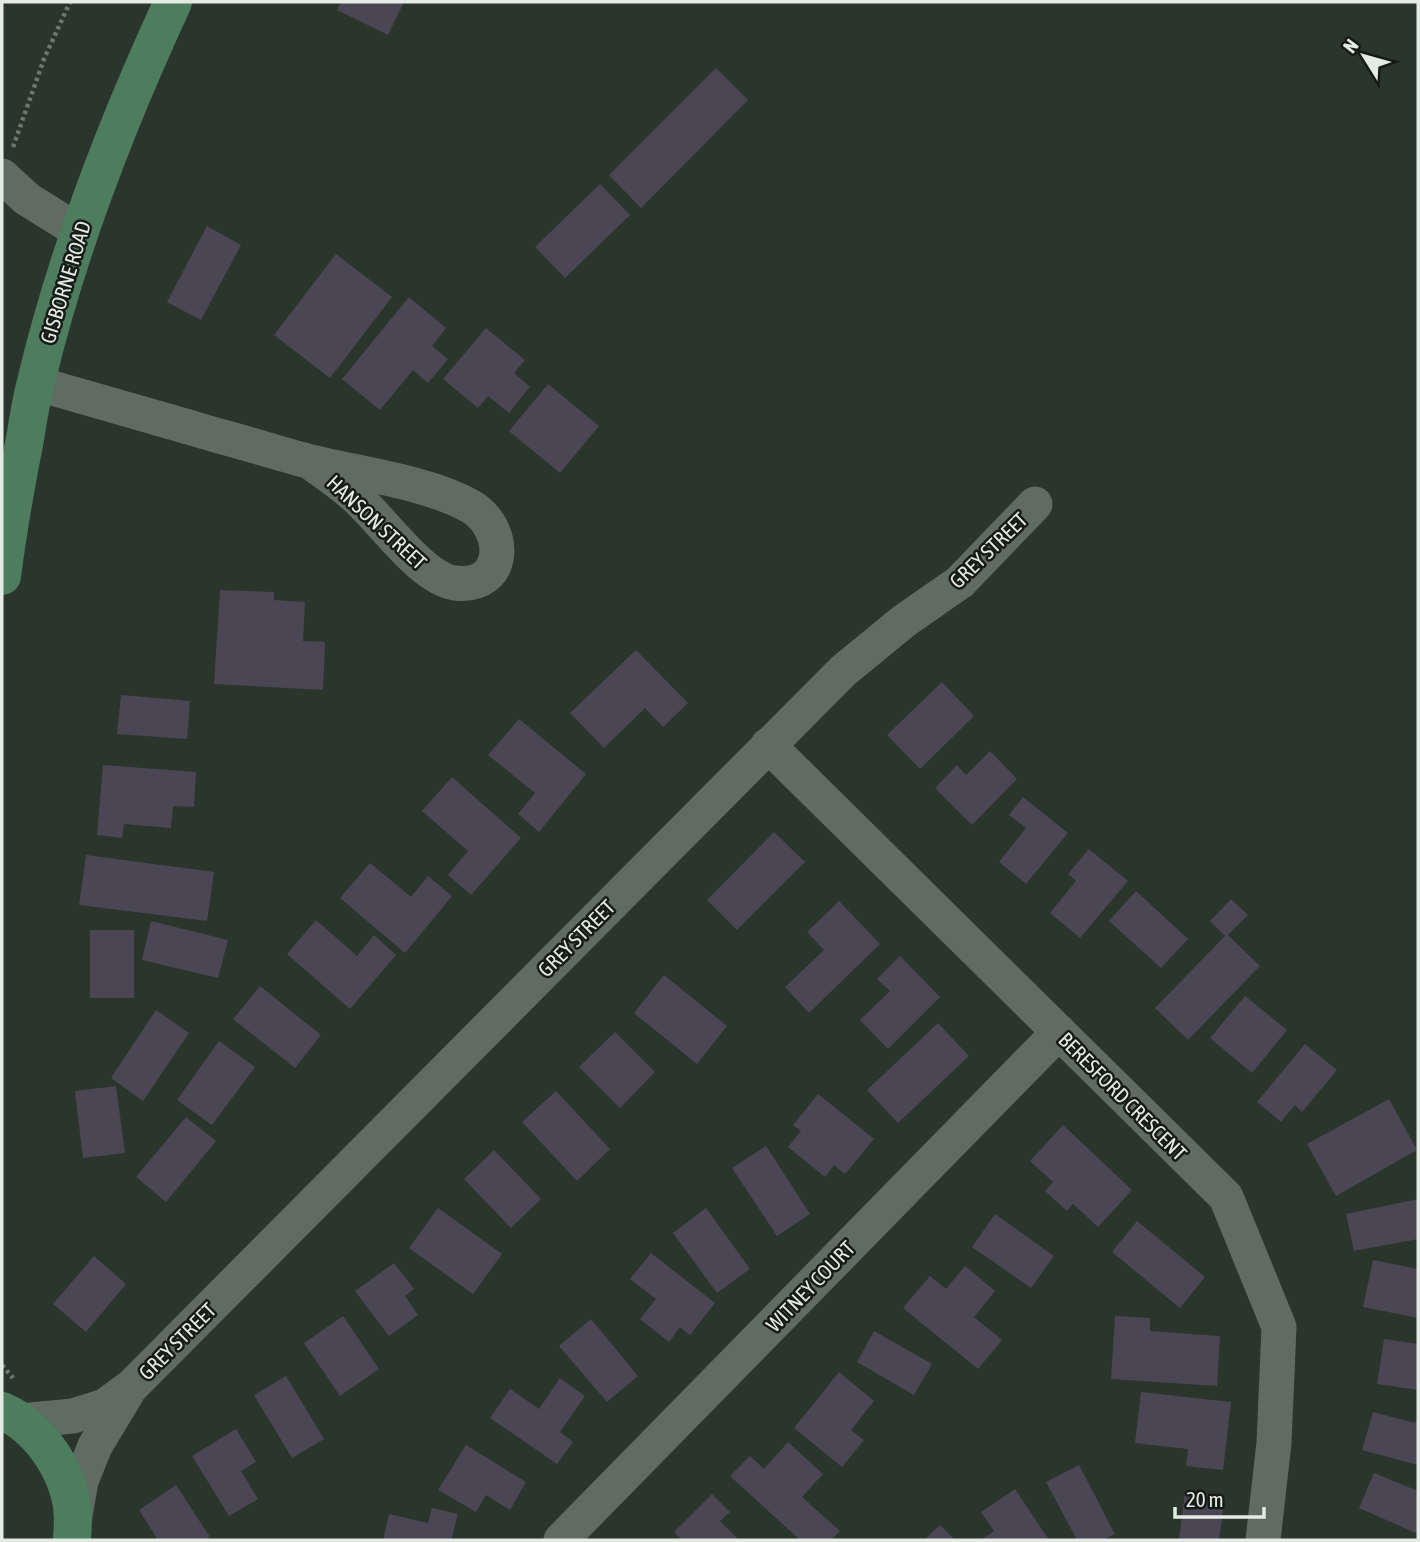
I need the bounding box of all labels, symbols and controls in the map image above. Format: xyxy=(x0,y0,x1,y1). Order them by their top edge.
north arrow xyxy=(1329,21,1399,91)
text: N xyxy=(1338,35,1363,57)
street label: GISBORNE ROAD xyxy=(35,218,95,346)
street label: HANSON STREET xyxy=(322,470,432,574)
street label: GREY STREET xyxy=(944,507,1032,593)
street label: GREY STREET xyxy=(533,895,619,981)
street label: BERESFORD CRESCENT xyxy=(1054,1027,1192,1165)
street label: WITNEY COURT xyxy=(761,1236,859,1336)
street label: GREY STREET xyxy=(134,1298,220,1384)
scale bar xyxy=(1175,1476,1264,1520)
text: 20 m xyxy=(1186,1487,1224,1511)

